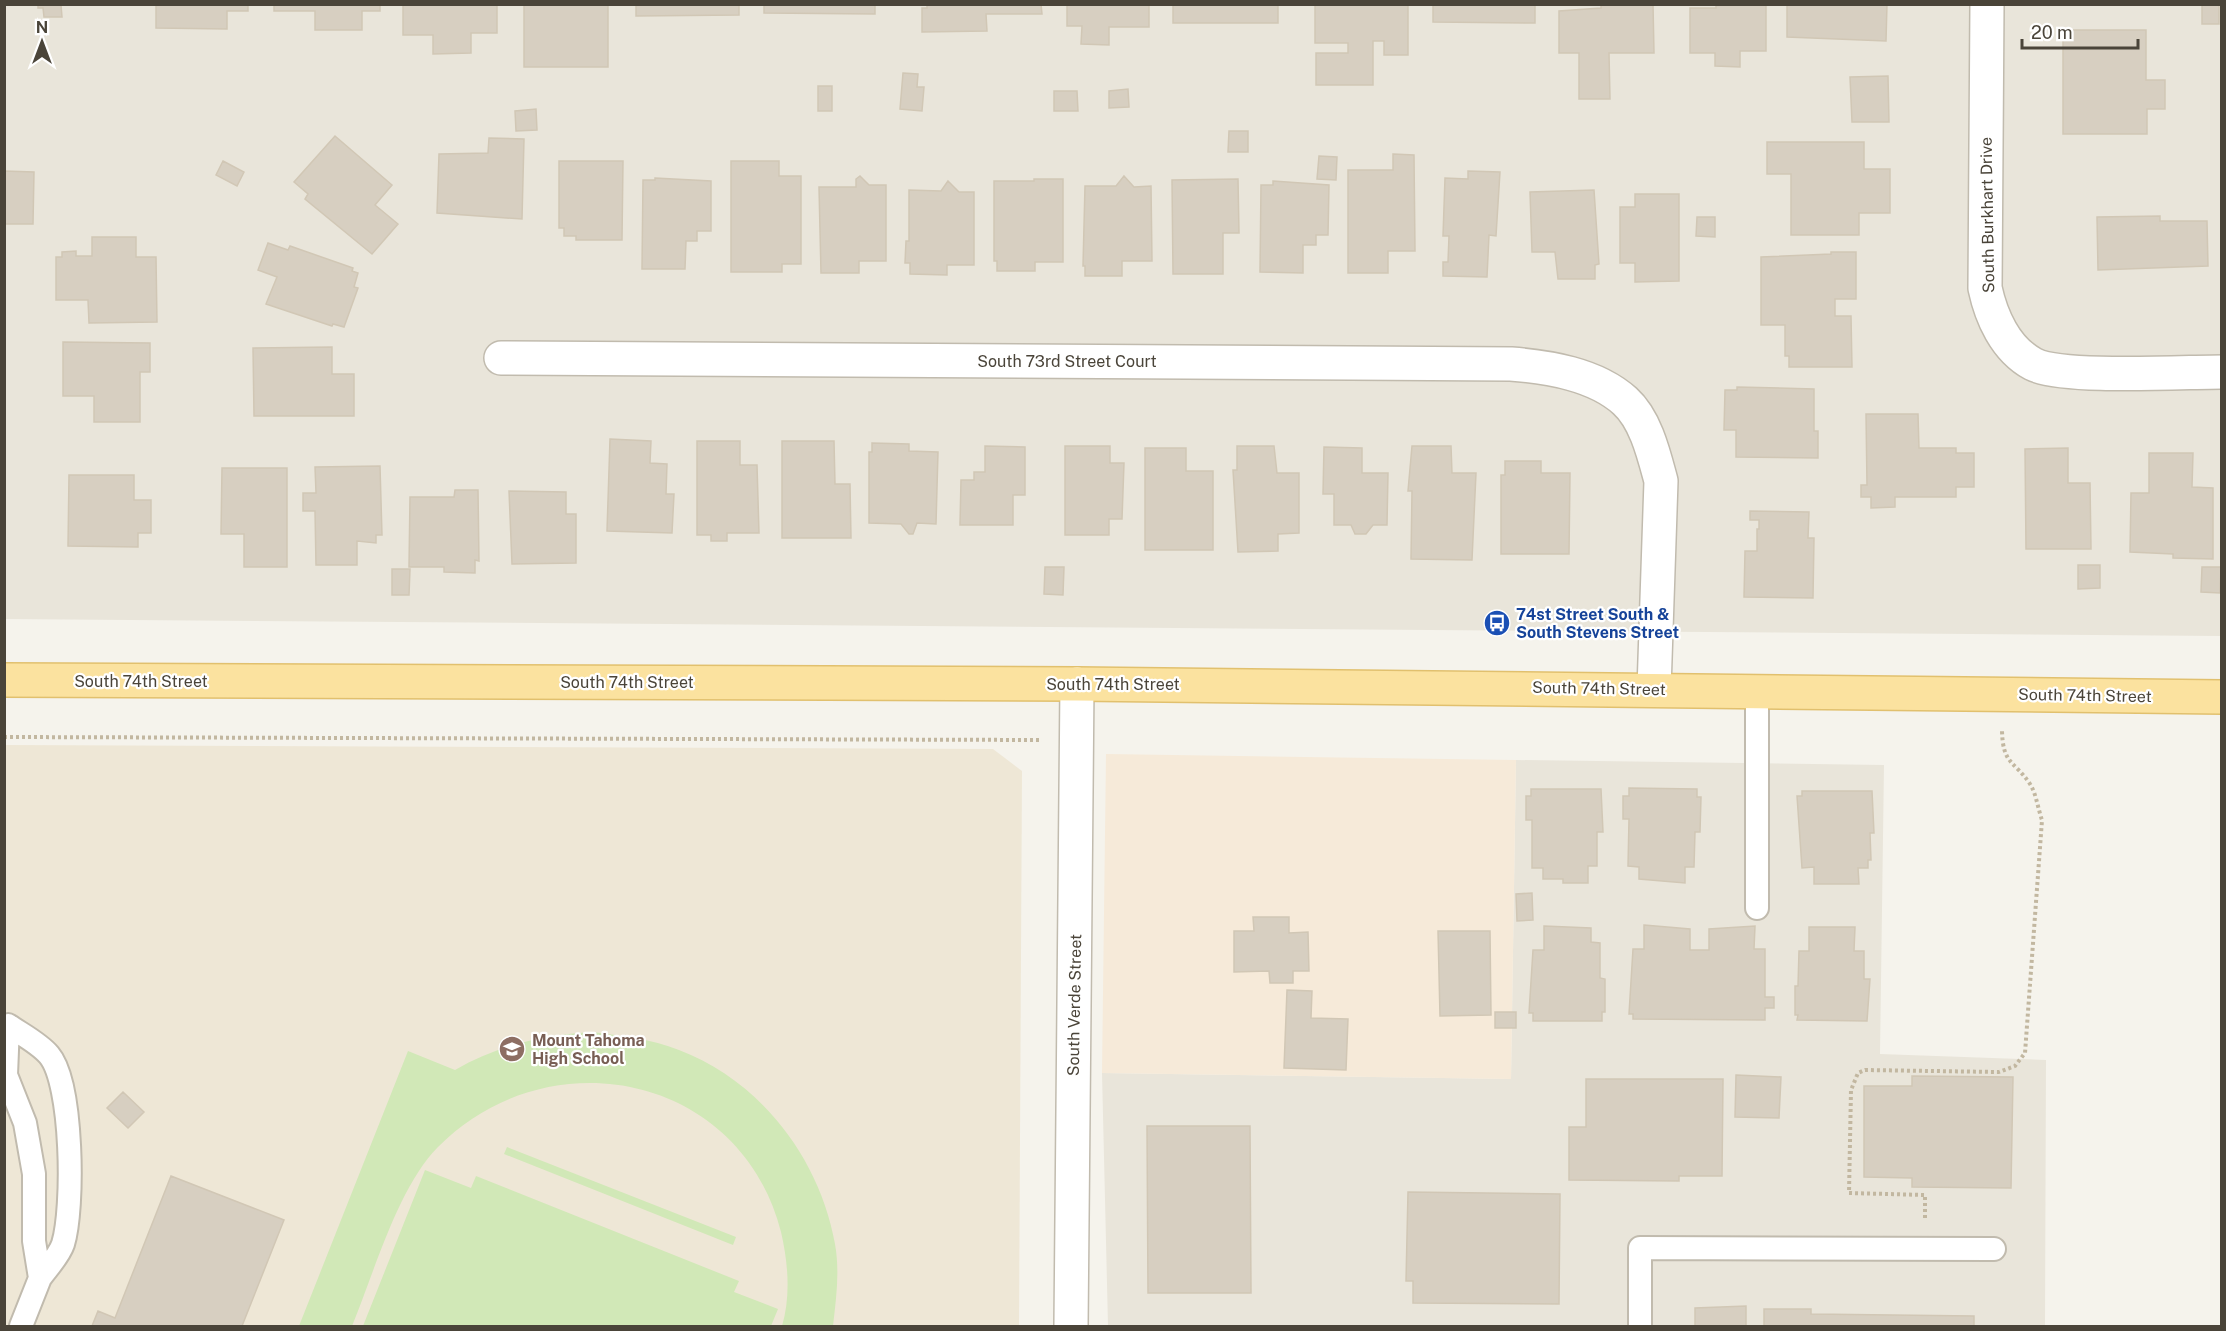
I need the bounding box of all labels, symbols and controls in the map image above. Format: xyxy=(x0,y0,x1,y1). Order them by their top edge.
north arrow xyxy=(12,12,72,72)
scale bar xyxy=(2022,12,2138,50)
text: N xyxy=(36,18,48,37)
text: 20 m xyxy=(2031,22,2073,43)
street label: South Burkhart Drive xyxy=(1977,137,1998,293)
street label: South 73rd Street Court xyxy=(977,352,1157,371)
place label: 74st Street South & South Stevens Street xyxy=(1516,605,1680,642)
bus stop icon: 74st Street South & South Stevens Street xyxy=(1482,608,1512,638)
street label: South 74th Street xyxy=(74,672,208,691)
street label: South 74th Street xyxy=(560,673,694,692)
street label: South 74th Street xyxy=(1046,675,1180,694)
street label: South 74th Street xyxy=(1532,678,1666,699)
street label: South 74th Street xyxy=(2018,685,2152,706)
street label: South Verde Street xyxy=(1064,934,1085,1076)
place label: Mount Tahoma High School xyxy=(532,1031,645,1068)
school or university icon: Mount Tahoma High School xyxy=(497,1034,527,1064)

